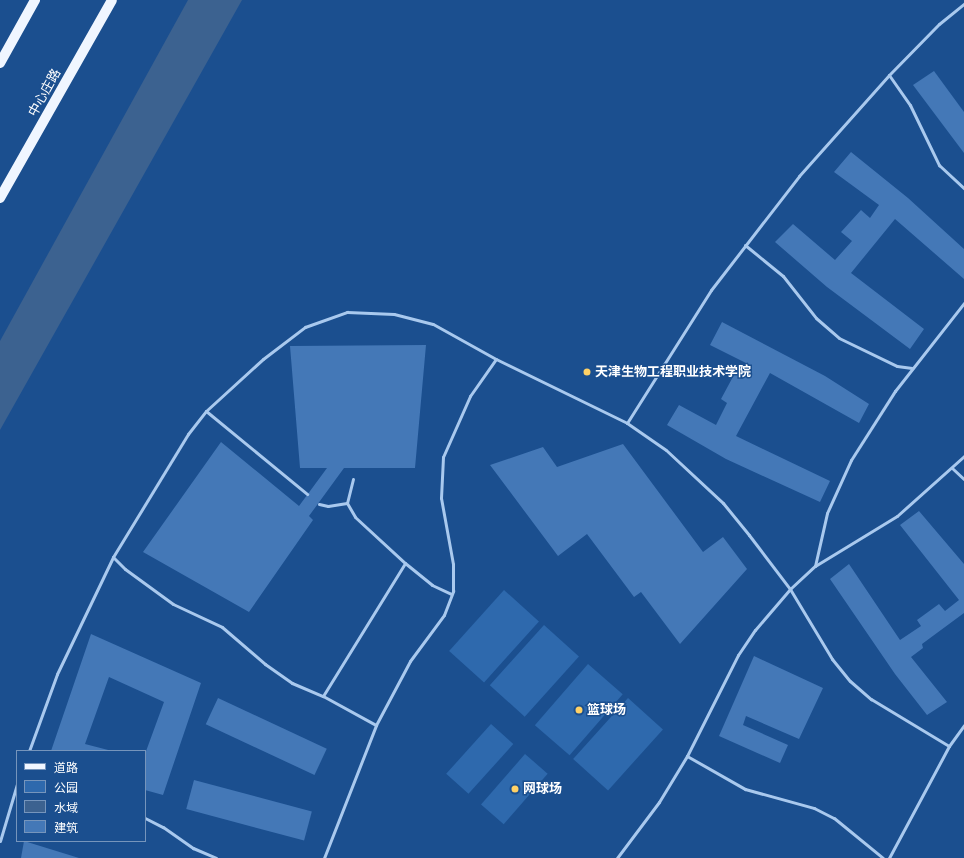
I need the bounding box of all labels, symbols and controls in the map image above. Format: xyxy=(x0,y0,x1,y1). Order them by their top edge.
street label: 中心庄路 xyxy=(26,66,64,120)
place label: 天津生物工程职业技术学院 xyxy=(595,364,751,380)
marker: 天津生物工程职业技术学院 xyxy=(582,367,592,377)
place label: 篮球场 xyxy=(587,702,626,718)
marker: 篮球场 xyxy=(574,705,584,715)
legend xyxy=(16,750,146,842)
text: 道路 xyxy=(54,761,78,775)
text: 公园 xyxy=(54,781,78,795)
place label: 网球场 xyxy=(523,781,562,797)
marker: 网球场 xyxy=(510,784,520,794)
text: 水域 xyxy=(54,801,78,815)
text: 建筑 xyxy=(54,821,78,835)

